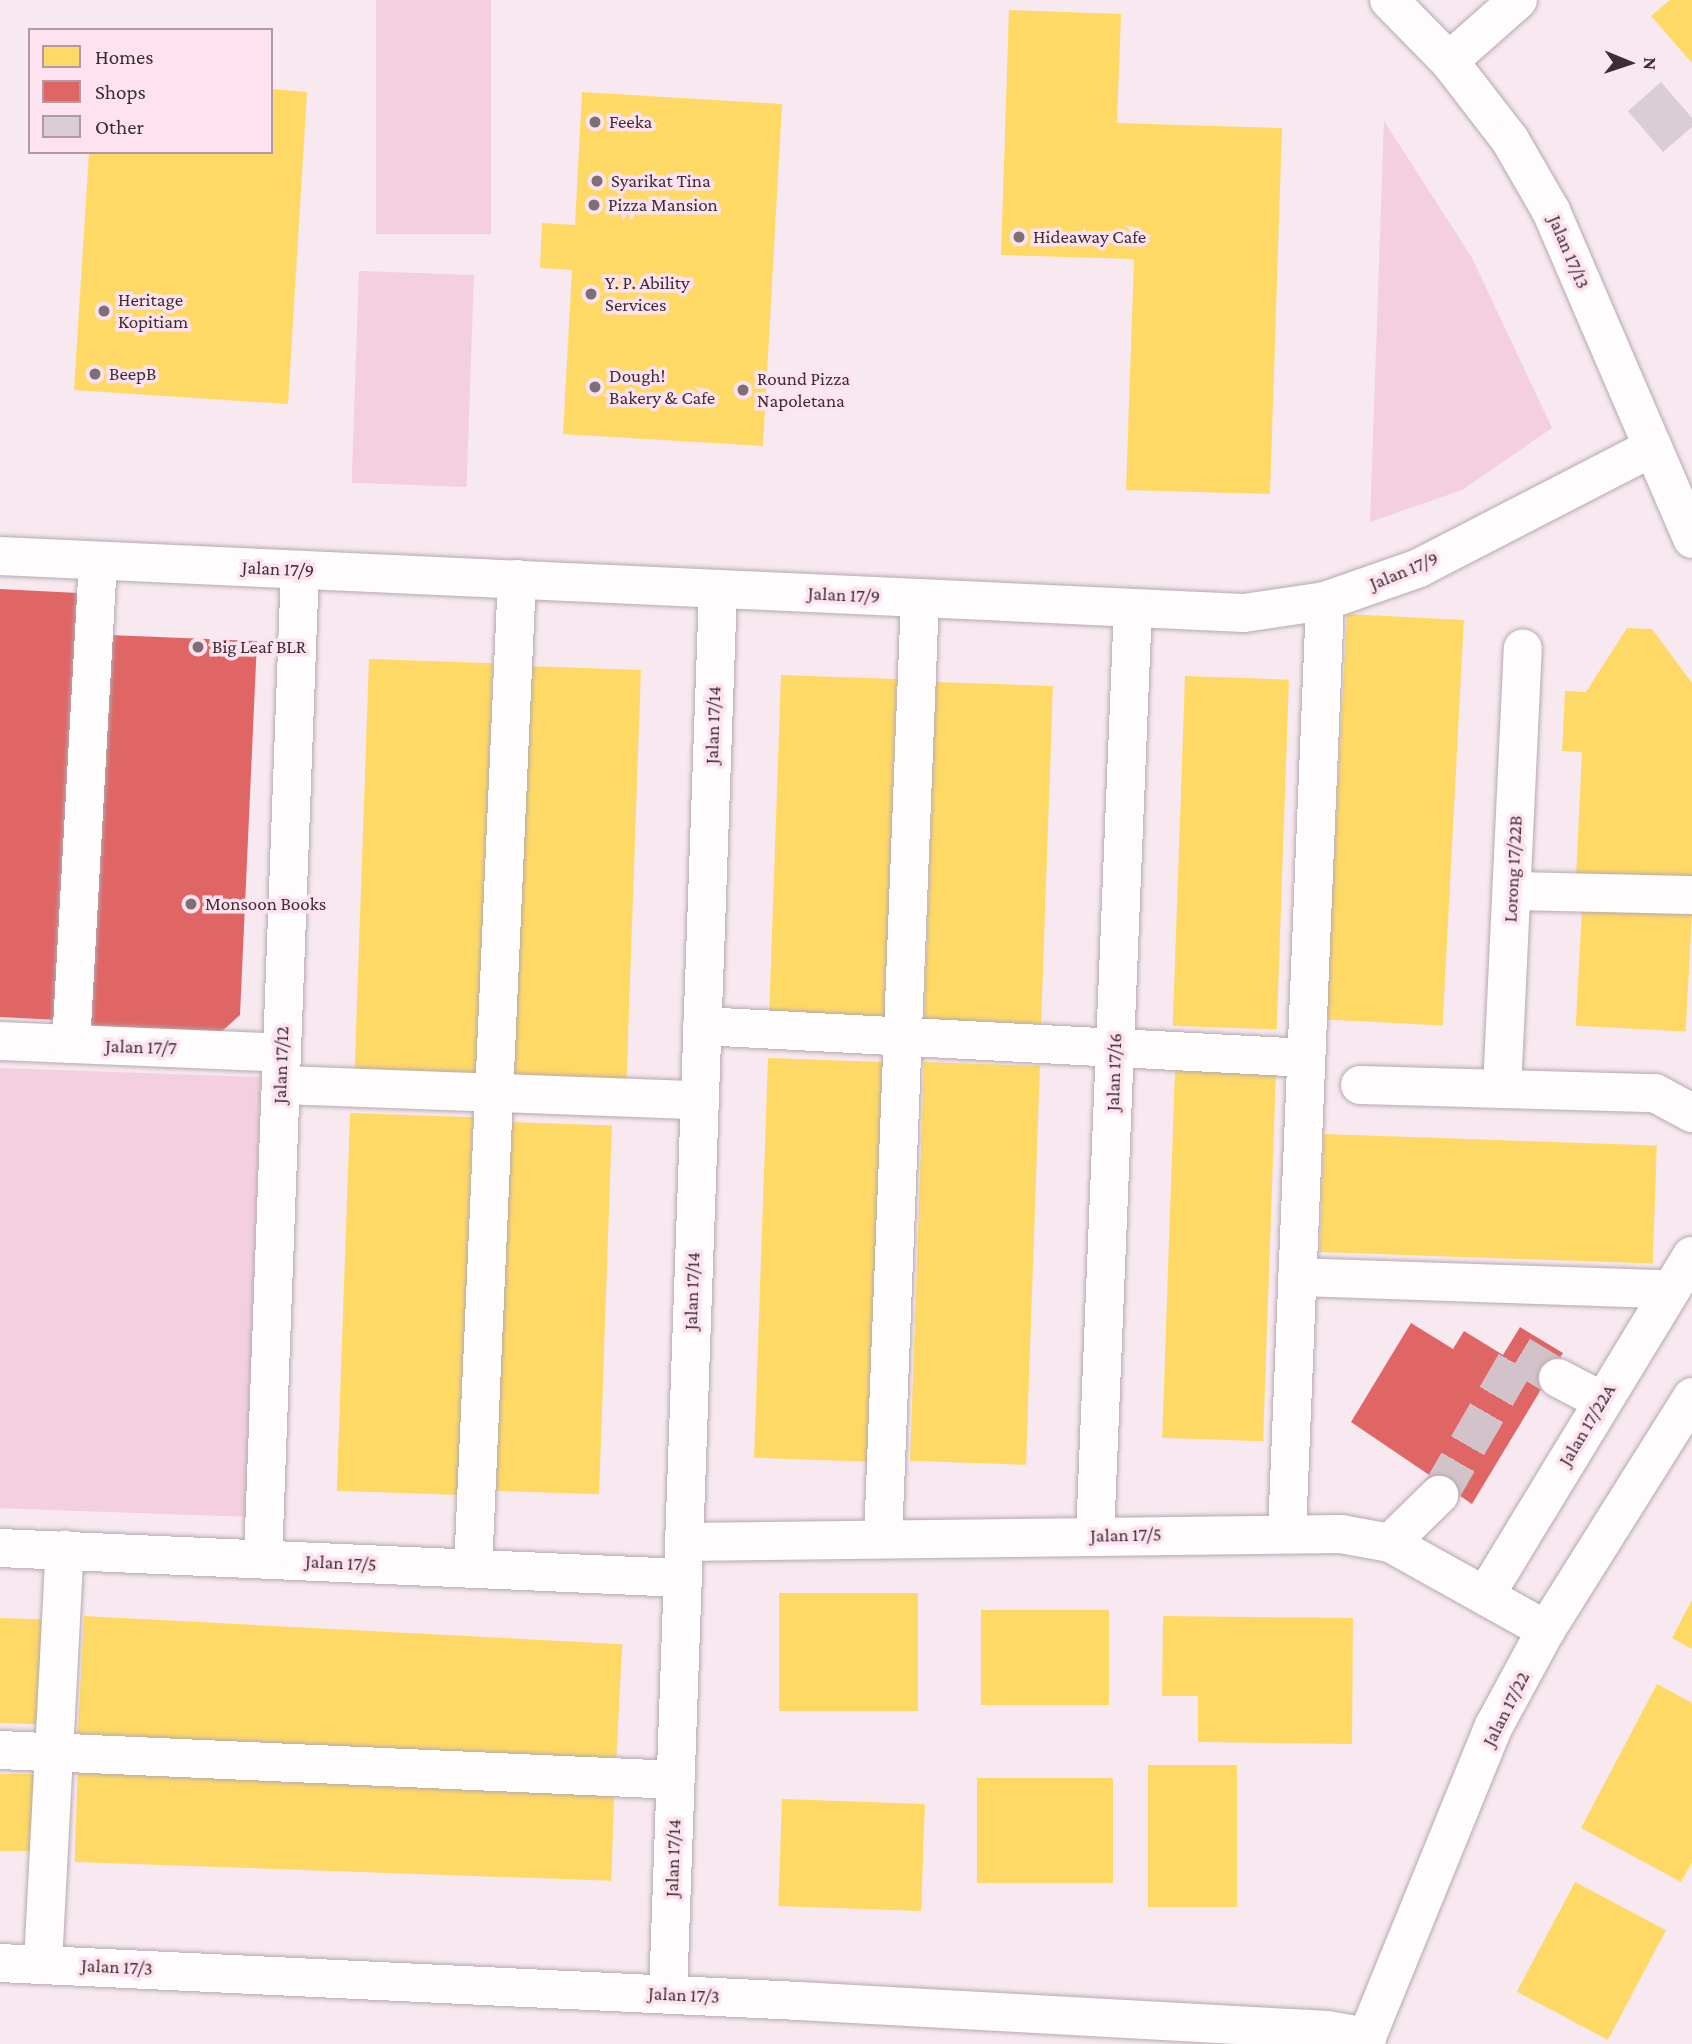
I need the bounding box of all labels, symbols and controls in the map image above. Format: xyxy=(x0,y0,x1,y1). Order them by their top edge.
legend xyxy=(28,28,273,154)
north arrow xyxy=(1594,28,1664,98)
text: Homes xyxy=(95,45,154,69)
text: N xyxy=(1640,57,1661,71)
text: Shops xyxy=(95,80,146,104)
place label: Feeka xyxy=(609,111,652,133)
marker: Feeka xyxy=(587,114,603,130)
text: Other xyxy=(95,115,144,139)
place label: Syarikat Tina xyxy=(611,170,711,192)
marker: Syarikat Tina xyxy=(589,173,605,189)
place label: Pizza Mansion xyxy=(608,194,718,216)
marker: Pizza Mansion xyxy=(586,197,602,213)
street label: Jalan 17/13 xyxy=(1543,212,1595,292)
place label: Hideaway Cafe xyxy=(1033,226,1146,248)
marker: Hideaway Cafe xyxy=(1011,229,1027,245)
place label: Y. P. Ability Services xyxy=(605,272,690,316)
marker: Y. P. Ability Services xyxy=(583,286,599,302)
place label: Heritage Kopitiam xyxy=(118,289,188,333)
marker: Heritage Kopitiam xyxy=(96,303,112,319)
place label: BeepB xyxy=(109,363,156,385)
place label: Dough! Bakery & Cafe xyxy=(609,365,715,409)
marker: BeepB xyxy=(87,366,103,382)
place label: Round Pizza Napoletana xyxy=(757,368,850,412)
marker: Dough! Bakery & Cafe xyxy=(587,379,603,395)
marker: Round Pizza Napoletana xyxy=(735,382,751,398)
street label: Jalan 17/9 xyxy=(1366,547,1442,595)
street label: Jalan 17/9 xyxy=(241,556,315,582)
street label: Jalan 17/9 xyxy=(807,582,881,608)
place label: Big Leaf BLR xyxy=(212,636,306,658)
marker: Big Leaf BLR xyxy=(190,639,206,655)
street label: Jalan 17/14 xyxy=(700,685,726,765)
street label: Lorong 17/22B xyxy=(1499,815,1527,923)
place label: Monsoon Books xyxy=(205,893,326,915)
marker: Monsoon Books xyxy=(183,896,199,912)
street label: Jalan 17/12 xyxy=(268,1026,294,1104)
street label: Jalan 17/16 xyxy=(1101,1033,1127,1111)
street label: Jalan 17/7 xyxy=(105,1034,177,1060)
street label: Jalan 17/14 xyxy=(679,1251,705,1331)
street label: Jalan 17/22A xyxy=(1554,1380,1620,1470)
street label: Jalan 17/5 xyxy=(1090,1523,1162,1547)
street label: Jalan 17/5 xyxy=(305,1550,377,1576)
street label: Jalan 17/22 xyxy=(1478,1668,1534,1750)
street label: Jalan 17/14 xyxy=(660,1818,686,1898)
street label: Jalan 17/3 xyxy=(81,1954,153,1980)
street label: Jalan 17/3 xyxy=(648,1982,720,2008)

